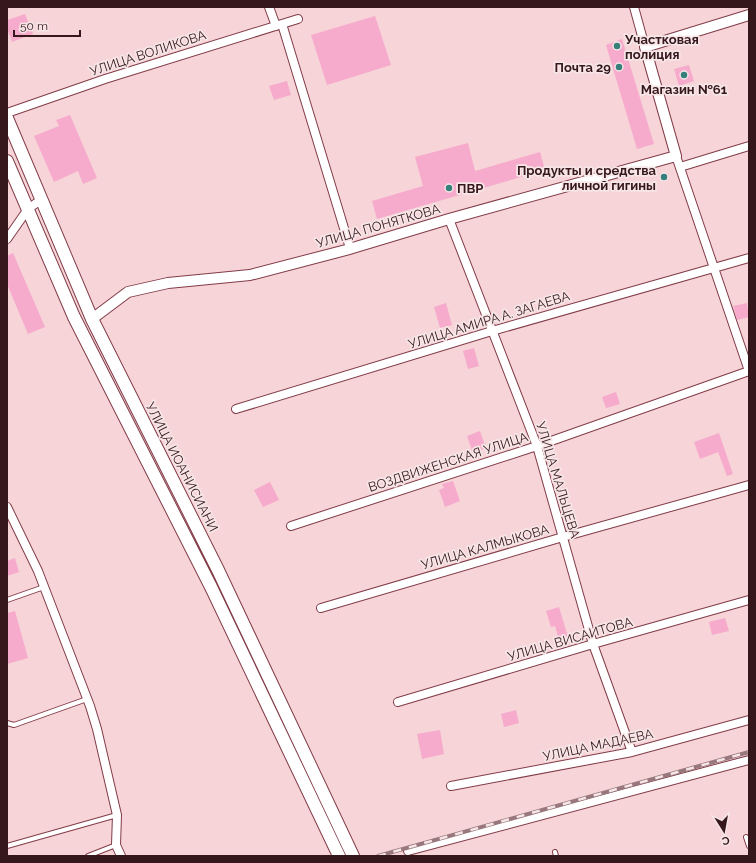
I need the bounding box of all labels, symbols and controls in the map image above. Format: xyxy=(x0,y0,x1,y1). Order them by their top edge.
scale bar xyxy=(14,12,80,38)
text: 50 m xyxy=(20,19,48,33)
street label: УЛИЦА ВОЛИКОВА xyxy=(88,27,208,79)
place label: Участковая полиция xyxy=(624,32,699,62)
marker: Участковая полиция xyxy=(612,41,622,51)
place label: Почта 29 xyxy=(555,60,611,75)
marker: Почта 29 xyxy=(614,62,624,72)
marker: Магазин №61 xyxy=(679,70,689,80)
place label: Магазин №61 xyxy=(641,82,728,97)
place label: Продукты и средства личной гигины xyxy=(517,163,657,193)
marker: Продукты и средства личной гигины xyxy=(659,172,669,182)
place label: ПВР xyxy=(457,181,483,196)
marker: ПВР xyxy=(444,183,454,193)
street label: УЛИЦА ПОНЯТКОВА xyxy=(314,201,442,251)
street label: УЛИЦА АМИРА А. ЗАГАЕВА xyxy=(407,288,572,352)
street label: УЛИЦА ИОАНИСИАНИ xyxy=(143,400,221,534)
street label: УЛИЦА МАЛЬЦЕВА xyxy=(533,420,583,540)
street label: ВОЗДВИЖЕНСКАЯ УЛИЦА xyxy=(366,429,530,495)
street label: УЛИЦА КАЛМЫКОВА xyxy=(419,522,551,572)
street label: УЛИЦА ВИСАИТОВА xyxy=(506,614,634,664)
street label: УЛИЦА МАДАЕВА xyxy=(541,726,655,764)
north arrow xyxy=(704,811,744,851)
text: С xyxy=(720,833,731,848)

